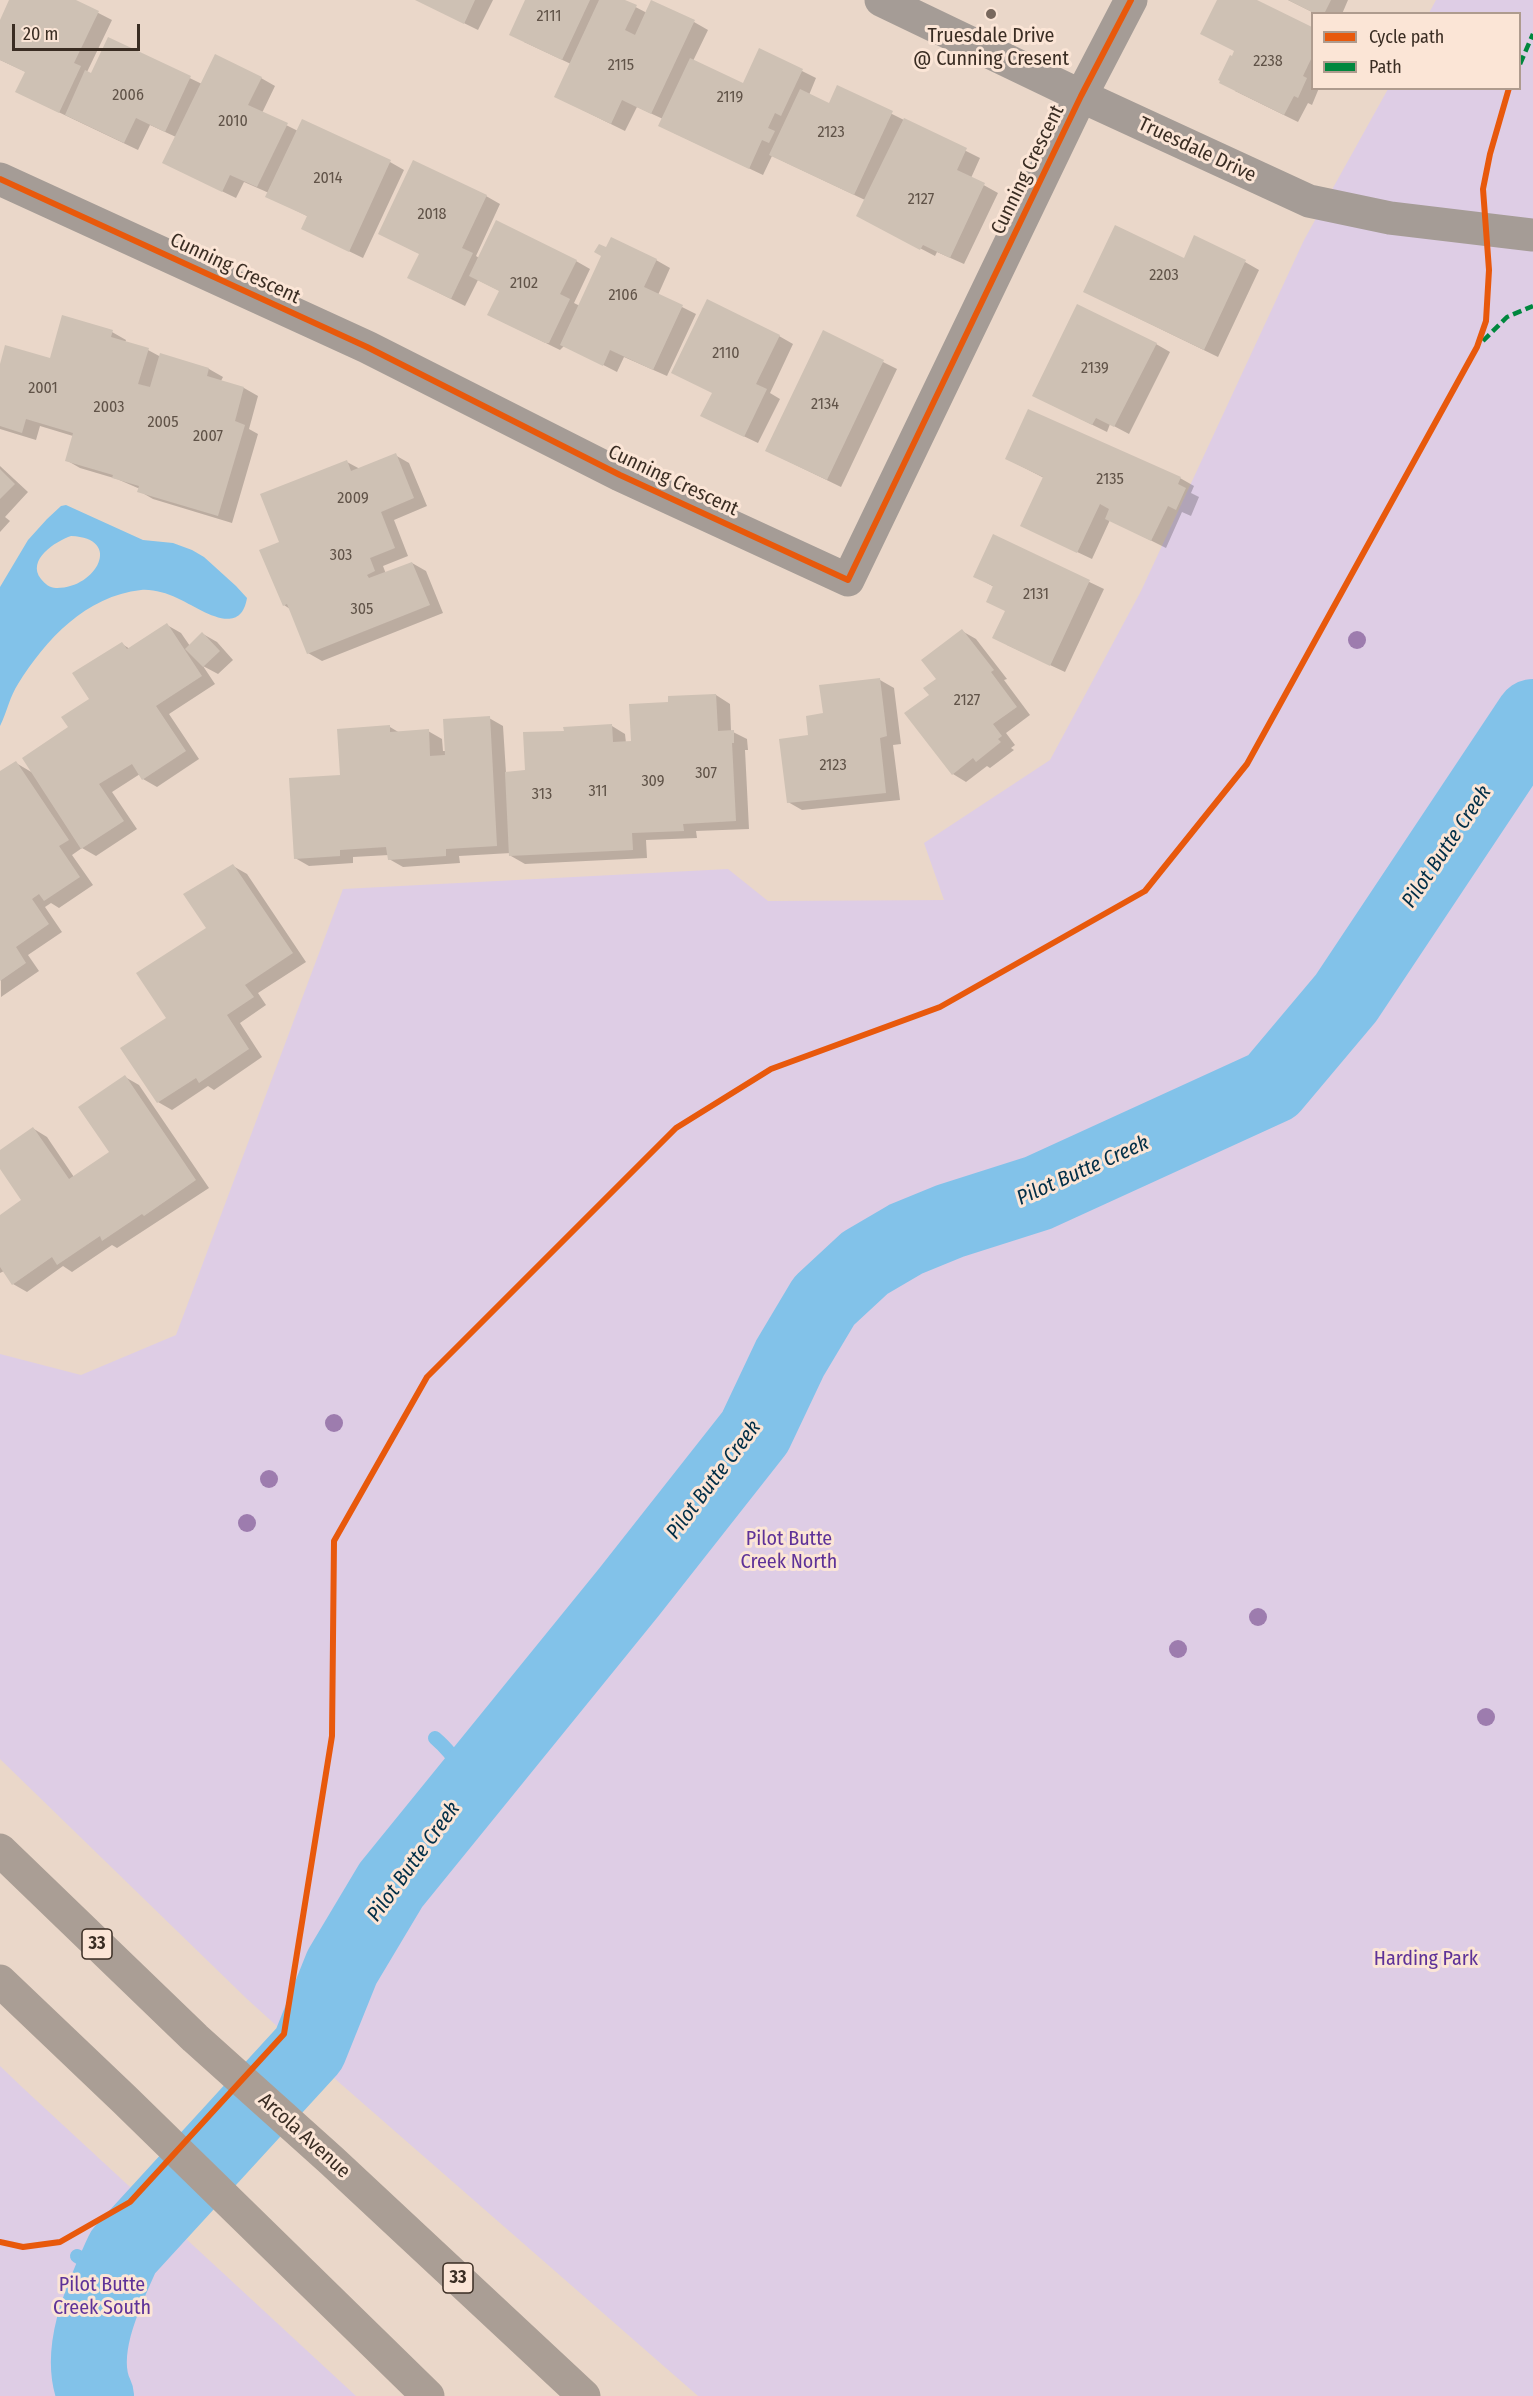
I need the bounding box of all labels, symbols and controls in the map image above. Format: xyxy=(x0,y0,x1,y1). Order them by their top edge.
house number: 2111 xyxy=(537,7,561,27)
marker: Truesdale Drive @ Cunning Cresent xyxy=(984,7,998,21)
scale bar xyxy=(15,12,142,50)
legend xyxy=(1311,12,1521,90)
text: 20 m xyxy=(23,23,58,45)
place label: Truesdale Drive @ Cunning Cresent xyxy=(913,24,1069,71)
text: Cycle path xyxy=(1369,26,1444,48)
house number: 2238 xyxy=(1253,52,1283,72)
house number: 2115 xyxy=(608,56,634,76)
text: Path xyxy=(1369,56,1402,78)
house number: 2006 xyxy=(112,86,144,106)
house number: 2119 xyxy=(717,88,743,108)
street label: Cunning Crescent xyxy=(986,101,1070,239)
house number: 2010 xyxy=(218,112,248,132)
street label: Truesdale Drive xyxy=(1134,112,1260,188)
house number: 2123 xyxy=(817,123,845,143)
house number: 2014 xyxy=(314,169,342,189)
house number: 2127 xyxy=(908,190,934,210)
house number: 2018 xyxy=(417,205,447,225)
street label: Cunning Crescent xyxy=(166,228,304,310)
house number: 2203 xyxy=(1149,266,1179,286)
house number: 2102 xyxy=(510,274,538,294)
house number: 2106 xyxy=(608,286,638,306)
house number: 2110 xyxy=(712,344,740,364)
house number: 2139 xyxy=(1081,359,1109,379)
house number: 2001 xyxy=(28,379,58,399)
house number: 2134 xyxy=(811,395,839,415)
house number: 2003 xyxy=(94,398,124,418)
house number: 2005 xyxy=(147,413,179,433)
house number: 2007 xyxy=(193,427,223,447)
street label: Cunning Crescent xyxy=(604,440,742,522)
house number: 2135 xyxy=(1096,470,1124,490)
house number: 2009 xyxy=(337,489,369,509)
house number: 303 xyxy=(330,546,352,566)
house number: 2131 xyxy=(1023,585,1049,605)
house number: 305 xyxy=(351,600,373,620)
house number: 2127 xyxy=(954,691,980,711)
house number: 2123 xyxy=(819,756,847,776)
house number: 307 xyxy=(695,764,717,784)
house number: 309 xyxy=(641,772,665,792)
water label: Pilot Butte Creek xyxy=(1397,781,1497,913)
house number: 311 xyxy=(588,782,608,802)
house number: 313 xyxy=(532,785,552,805)
water label: Pilot Butte Creek xyxy=(1013,1131,1153,1211)
water label: Pilot Butte Creek xyxy=(661,1416,767,1544)
park label: Pilot Butte Creek North xyxy=(741,1527,837,1574)
water label: Pilot Butte Creek xyxy=(362,1797,466,1927)
road number: 33 xyxy=(82,1929,112,1959)
park label: Harding Park xyxy=(1374,1947,1478,1971)
street label: Arcola Avenue xyxy=(253,2088,355,2184)
road number: 33 xyxy=(443,2263,473,2293)
park label: Pilot Butte Creek South xyxy=(53,2273,151,2320)

